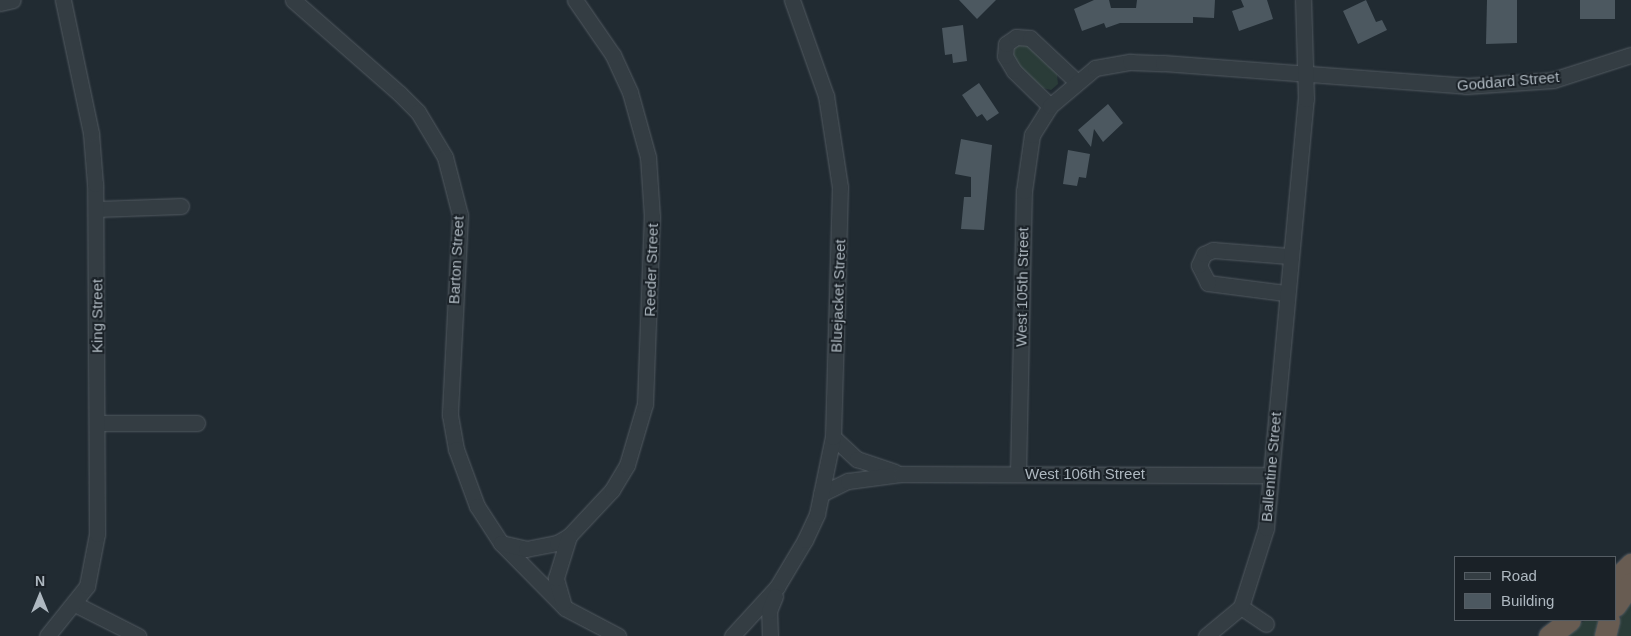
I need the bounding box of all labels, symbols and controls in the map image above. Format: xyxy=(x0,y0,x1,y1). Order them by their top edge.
street label: Goddard Street xyxy=(1456,68,1560,94)
street label: Barton Street xyxy=(445,215,467,305)
street label: Reeder Street xyxy=(640,223,662,317)
street label: West 105th Street xyxy=(1012,227,1032,347)
street label: Bluejacket Street xyxy=(827,239,849,353)
street label: King Street xyxy=(88,279,106,353)
street label: Ballentine Street xyxy=(1257,411,1285,523)
street label: West 106th Street xyxy=(1025,465,1145,483)
legend xyxy=(1454,556,1616,621)
text: Road xyxy=(1501,567,1537,584)
north arrow xyxy=(15,571,65,621)
text: N xyxy=(35,573,45,589)
text: Building xyxy=(1501,592,1554,609)

